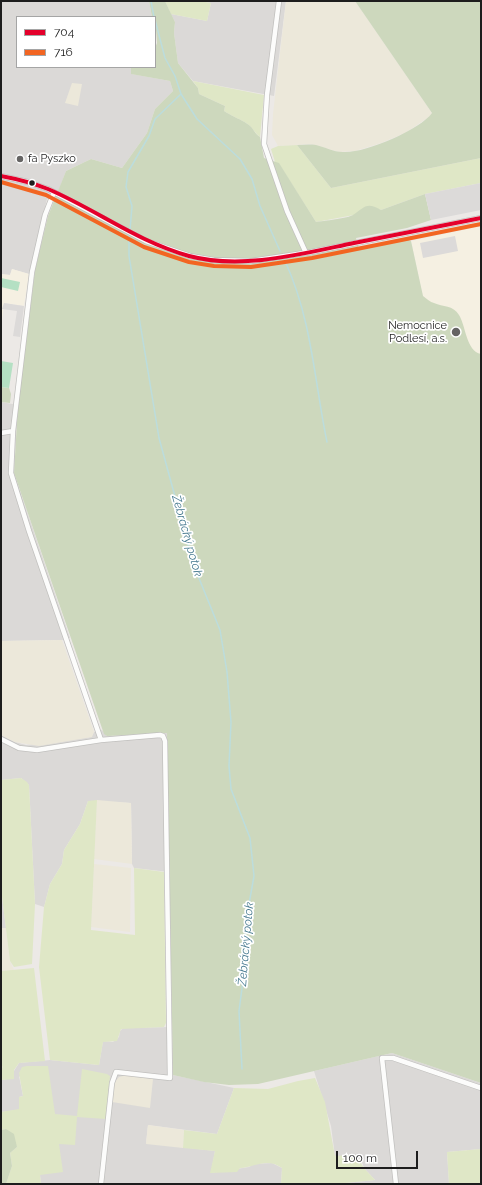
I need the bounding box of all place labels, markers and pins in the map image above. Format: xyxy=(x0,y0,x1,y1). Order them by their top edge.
place label: fa Pyszko xyxy=(28,152,76,166)
marker: fa Pyszko xyxy=(15,154,25,164)
unlabelled marker xyxy=(27,178,37,188)
place label: Nemocnice Podlesí, a.s. xyxy=(388,319,447,345)
marker: Nemocnice Podlesí, a.s. xyxy=(450,326,462,338)

